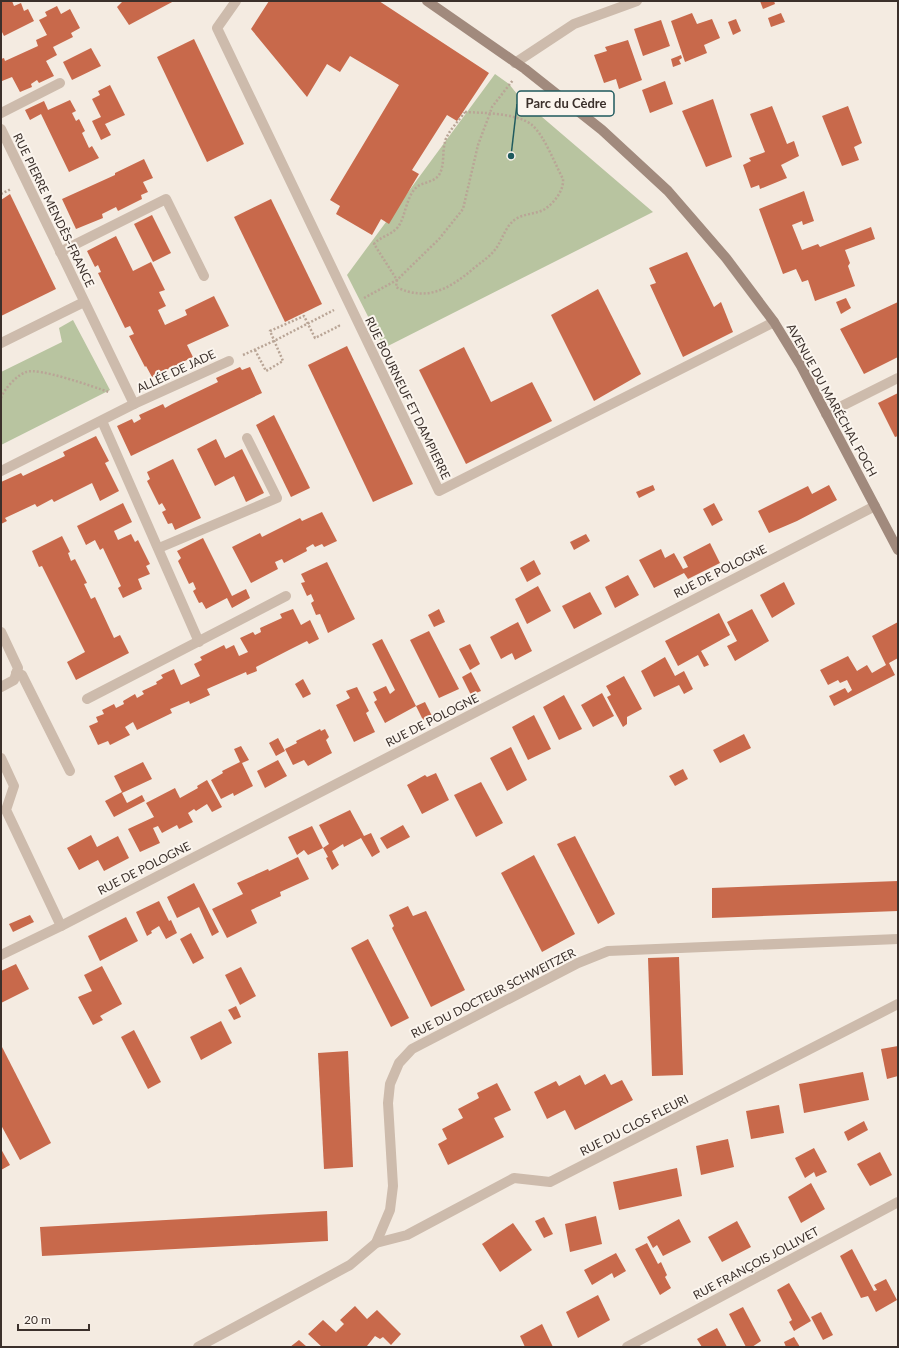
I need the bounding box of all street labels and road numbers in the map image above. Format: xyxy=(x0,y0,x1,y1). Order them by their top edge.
street label: RUE PIERRE MENDÈS-FRANCE xyxy=(10,130,98,290)
street label: RUE BOURNEUF ET DAMPIERRE xyxy=(362,314,454,482)
street label: AVENUE DU MARÉCHAL FOCH xyxy=(784,321,880,479)
street label: ALLÉE DE JADE xyxy=(134,346,218,396)
street label: RUE DE POLOGNE xyxy=(671,541,769,601)
street label: RUE DE POLOGNE xyxy=(383,690,481,750)
street label: RUE DE POLOGNE xyxy=(95,838,193,898)
street label: RUE DU DOCTEUR SCHWEITZER xyxy=(408,945,578,1041)
street label: RUE DU CLOS FLEURI xyxy=(577,1091,691,1159)
street label: RUE FRANÇOIS JOLLIVET xyxy=(690,1223,822,1303)

